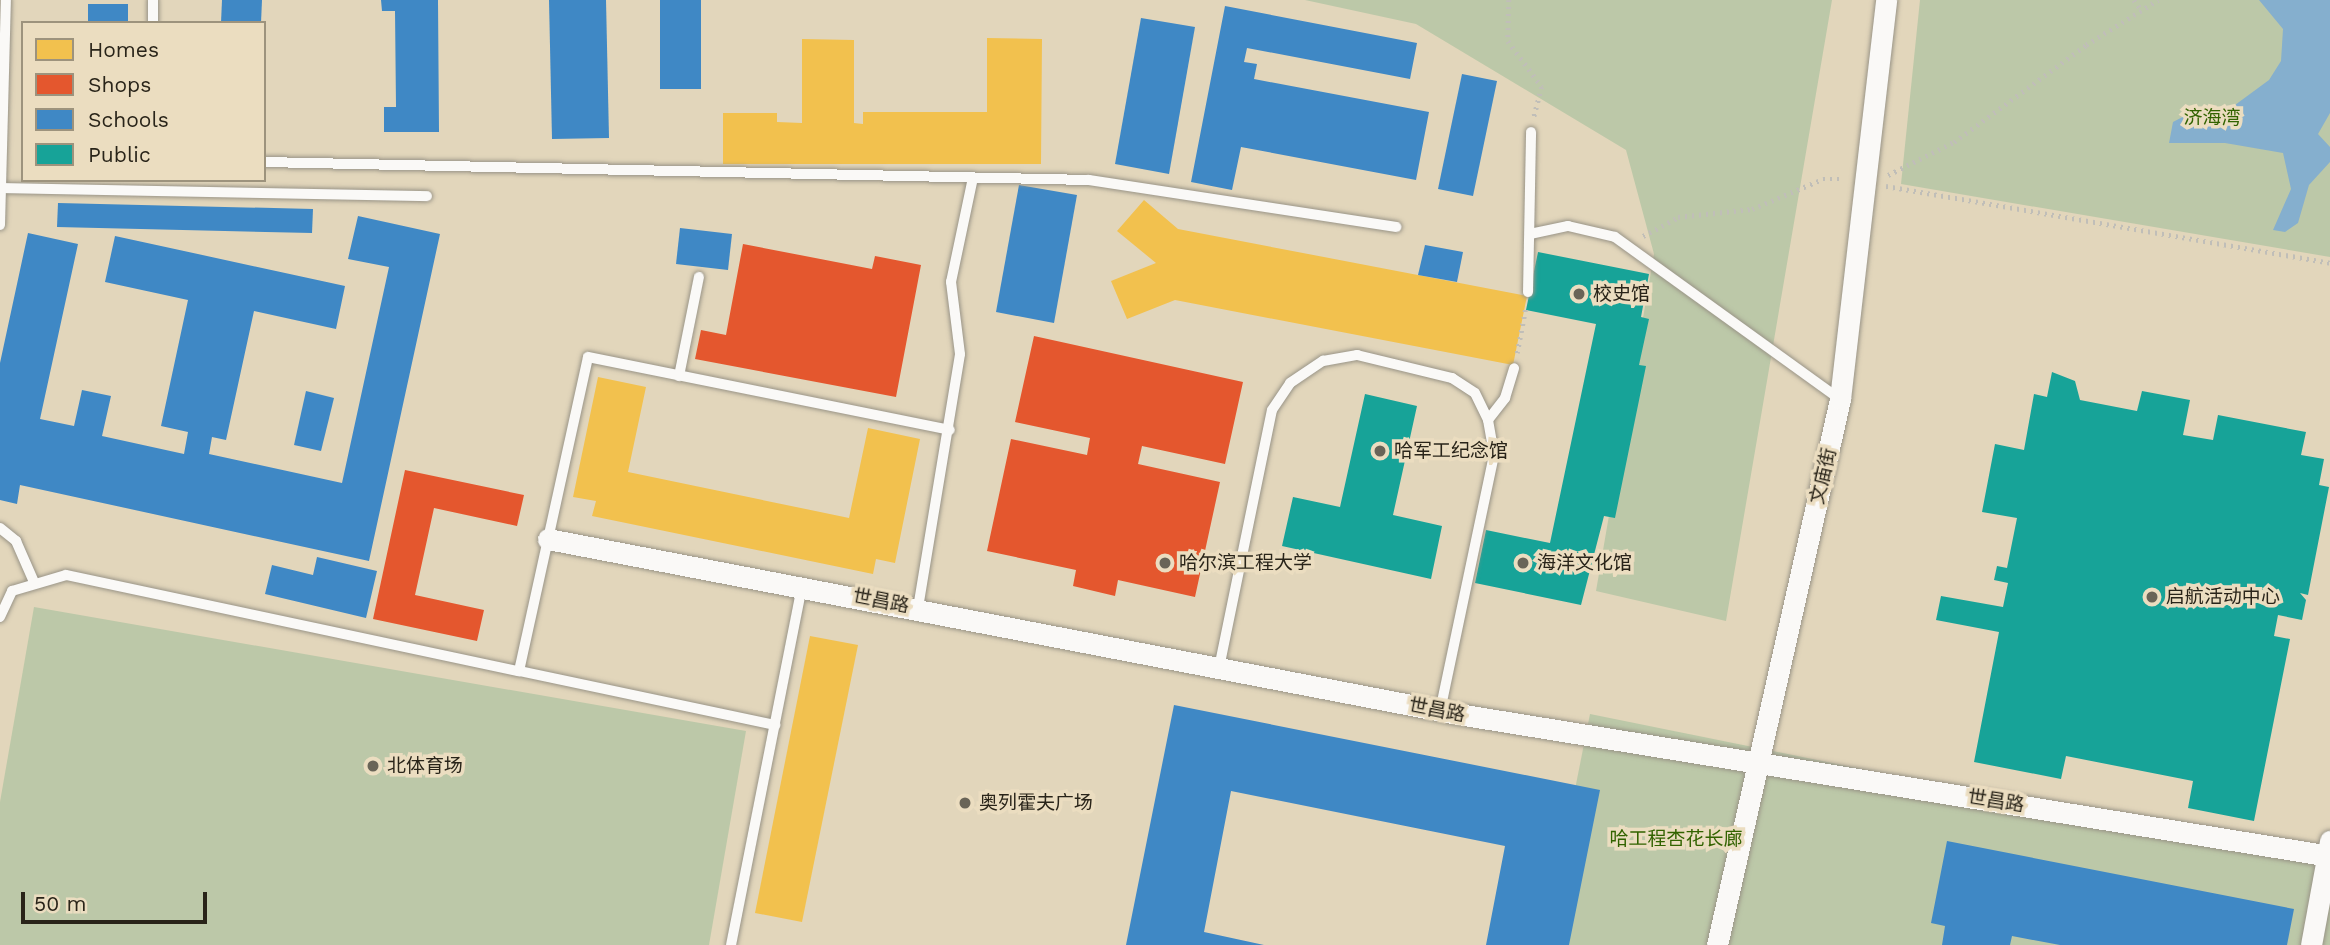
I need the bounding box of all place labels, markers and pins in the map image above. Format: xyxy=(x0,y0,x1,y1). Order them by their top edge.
place label: 校史馆 xyxy=(1593,283,1650,305)
marker: 校史馆 xyxy=(1571,286,1587,302)
place label: 哈军工纪念馆 xyxy=(1394,440,1508,462)
marker: 哈军工纪念馆 xyxy=(1372,443,1388,459)
place label: 哈尔滨工程大学 xyxy=(1179,552,1312,574)
place label: 海洋文化馆 xyxy=(1537,552,1632,574)
marker: 哈尔滨工程大学 xyxy=(1157,555,1173,571)
marker: 海洋文化馆 xyxy=(1515,555,1531,571)
place label: 启航活动中心 xyxy=(2166,586,2280,608)
marker: 启航活动中心 xyxy=(2144,589,2160,605)
place label: 北体育场 xyxy=(387,755,463,777)
marker: 北体育场 xyxy=(365,758,381,774)
place label: 奥列霍夫广场 xyxy=(979,792,1093,814)
marker: 奥列霍夫广场 xyxy=(957,795,973,811)

